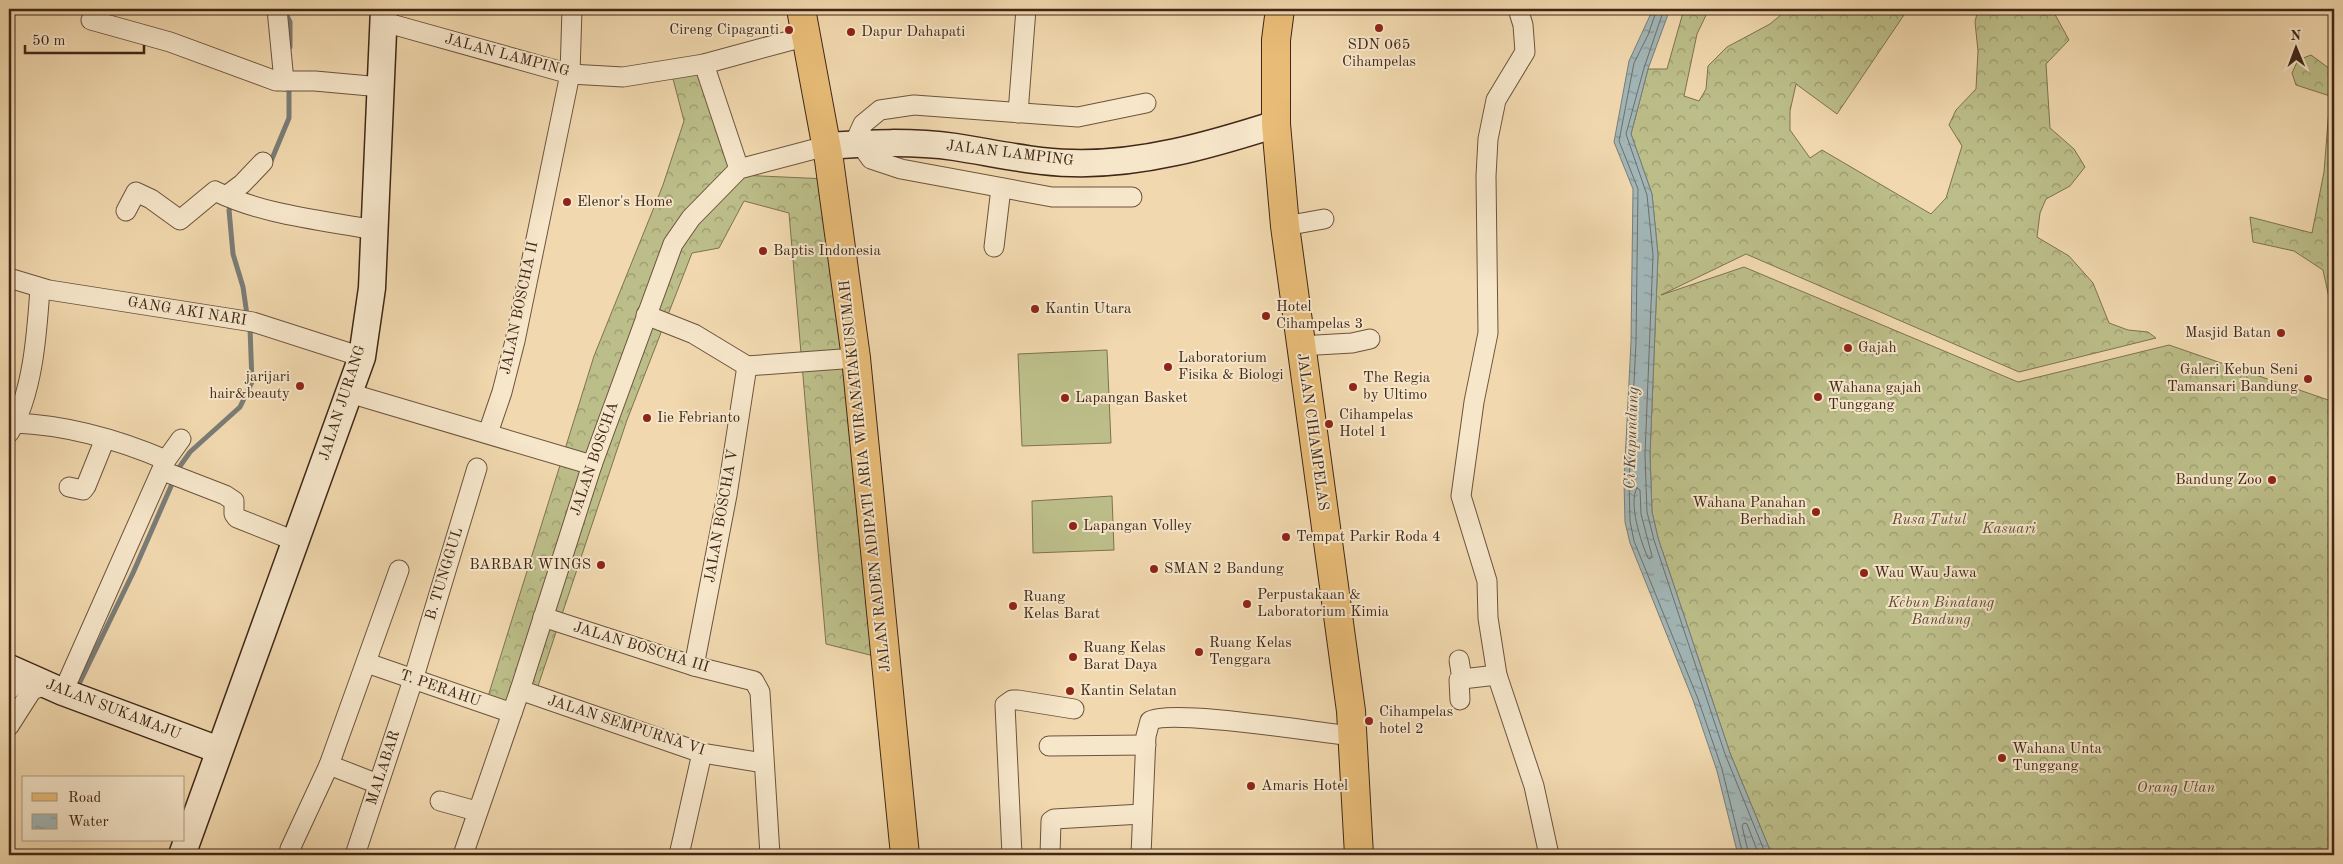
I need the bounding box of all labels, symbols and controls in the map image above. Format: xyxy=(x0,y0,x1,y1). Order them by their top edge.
scale bar xyxy=(25,22,144,54)
marker: SDN 065 Cihampelas xyxy=(1373,22,1385,34)
north arrow xyxy=(2270,22,2320,72)
place label: Cireng Cipaganti xyxy=(669,23,779,38)
marker: Cireng Cipaganti xyxy=(783,24,795,36)
place label: Dapur Dahapati xyxy=(861,25,965,40)
marker: Dapur Dahapati xyxy=(845,26,857,38)
text: N xyxy=(2290,29,2302,43)
street label: JALAN LAMPING xyxy=(443,32,571,80)
text: 50 m xyxy=(32,34,66,49)
place label: SDN 065 Cihampelas xyxy=(1342,38,1416,70)
street label: JALAN LAMPING xyxy=(945,139,1075,169)
place label: Elenor's Home xyxy=(577,195,672,210)
marker: Elenor's Home xyxy=(561,196,573,208)
street label: JALAN BOSCHA II xyxy=(499,240,541,376)
place label: Baptis Indonesia xyxy=(773,244,881,259)
marker: Baptis Indonesia xyxy=(757,245,769,257)
street label: JALAN RADEN ADIPATI ARIA WIRANATAKUSUMAH xyxy=(838,279,894,673)
street label: GANG AKI NARI xyxy=(126,295,248,329)
place label: Hotel Cihampelas 3 xyxy=(1276,300,1363,332)
place label: Kantin Utara xyxy=(1045,302,1132,317)
marker: Kantin Utara xyxy=(1029,303,1041,315)
marker: Hotel Cihampelas 3 xyxy=(1260,310,1272,322)
place label: Masjid Batan xyxy=(2185,326,2271,341)
marker: Masjid Batan xyxy=(2275,327,2287,339)
place label: Gajah xyxy=(1858,341,1897,356)
marker: Gajah xyxy=(1842,342,1854,354)
street label: JALAN JURANG xyxy=(317,343,369,462)
place label: Laboratorium Fisika & Biologi xyxy=(1178,351,1284,383)
street label: JALAN CIHAMPELAS xyxy=(1294,352,1330,512)
marker: Laboratorium Fisika & Biologi xyxy=(1162,361,1174,373)
place label: Galeri Kebun Seni Tamansari Bandung xyxy=(2167,363,2298,395)
place label: jarijari hair&beauty xyxy=(209,370,290,402)
place label: The Regia by Ultimo xyxy=(1363,371,1431,403)
marker: Galeri Kebun Seni Tamansari Bandung xyxy=(2302,373,2314,385)
marker: jarijari hair&beauty xyxy=(294,380,306,392)
marker: The Regia by Ultimo xyxy=(1347,381,1359,393)
place label: Wahana gajah Tunggang xyxy=(1828,381,1921,413)
water label: Ci Kapundung xyxy=(1622,386,1642,490)
place label: Lapangan Basket xyxy=(1075,391,1188,406)
marker: Wahana gajah Tunggang xyxy=(1812,391,1824,403)
marker: Lapangan Basket xyxy=(1059,392,1071,404)
street label: JALAN BOSCHA xyxy=(568,400,622,518)
place label: Cihampelas Hotel 1 xyxy=(1339,408,1413,440)
place label: Iie Febrianto xyxy=(657,411,740,426)
marker: Iie Febrianto xyxy=(641,412,653,424)
marker: Cihampelas Hotel 1 xyxy=(1323,418,1335,430)
street label: JALAN BOSCHA V xyxy=(703,448,741,584)
place label: Bandung Zoo xyxy=(2175,473,2262,488)
marker: Bandung Zoo xyxy=(2266,474,2278,486)
place label: Wahana Panahan Berhadiah xyxy=(1692,496,1806,528)
marker: Wahana Panahan Berhadiah xyxy=(1810,506,1822,518)
park label: Rusa Tutul xyxy=(1891,513,1967,528)
place label: Lapangan Volley xyxy=(1083,519,1192,534)
marker: Lapangan Volley xyxy=(1067,520,1079,532)
park label: Kasuari xyxy=(1981,522,2036,537)
street label: B. TUNGGUL xyxy=(424,526,466,622)
place label: Tempat Parkir Roda 4 xyxy=(1296,530,1441,545)
marker: Tempat Parkir Roda 4 xyxy=(1280,531,1292,543)
place label: BARBAR WINGS xyxy=(469,558,591,573)
marker: BARBAR WINGS xyxy=(595,559,607,571)
place label: SMAN 2 Bandung xyxy=(1164,562,1284,577)
marker: SMAN 2 Bandung xyxy=(1148,563,1160,575)
place label: Wau Wau Jawa xyxy=(1874,566,1977,581)
marker: Wau Wau Jawa xyxy=(1858,567,1870,579)
place label: Perpustakaan & Laboratorium Kimia xyxy=(1257,588,1390,620)
place label: Ruang Kelas Barat xyxy=(1023,590,1100,622)
park label: Kebun Binatang Bandung xyxy=(1887,596,1994,628)
marker: Perpustakaan & Laboratorium Kimia xyxy=(1241,598,1253,610)
marker: Ruang Kelas Barat xyxy=(1007,600,1019,612)
street label: JALAN BOSCHA III xyxy=(571,620,711,676)
place label: Ruang Kelas Tenggara xyxy=(1209,636,1292,668)
place label: Ruang Kelas Barat Daya xyxy=(1083,641,1166,673)
marker: Ruang Kelas Tenggara xyxy=(1193,646,1205,658)
marker: Ruang Kelas Barat Daya xyxy=(1067,651,1079,663)
street label: T. PERAHU xyxy=(398,668,483,710)
street label: JALAN SUKAMAJU xyxy=(43,677,183,743)
place label: Kantin Selatan xyxy=(1080,684,1177,699)
marker: Kantin Selatan xyxy=(1064,685,1076,697)
street label: JALAN SEMPURNA VI xyxy=(545,693,707,759)
place label: Cihampelas hotel 2 xyxy=(1379,705,1453,737)
marker: Cihampelas hotel 2 xyxy=(1363,715,1375,727)
street label: MALABAR xyxy=(365,729,403,807)
place label: Wahana Unta Tunggang xyxy=(2012,742,2103,774)
marker: Wahana Unta Tunggang xyxy=(1996,752,2008,764)
legend xyxy=(22,776,185,842)
place label: Amaris Hotel xyxy=(1261,779,1348,794)
marker: Amaris Hotel xyxy=(1245,780,1257,792)
park label: Orang Utan xyxy=(2137,781,2216,796)
text: Road xyxy=(68,791,102,806)
text: Water xyxy=(68,815,109,830)

